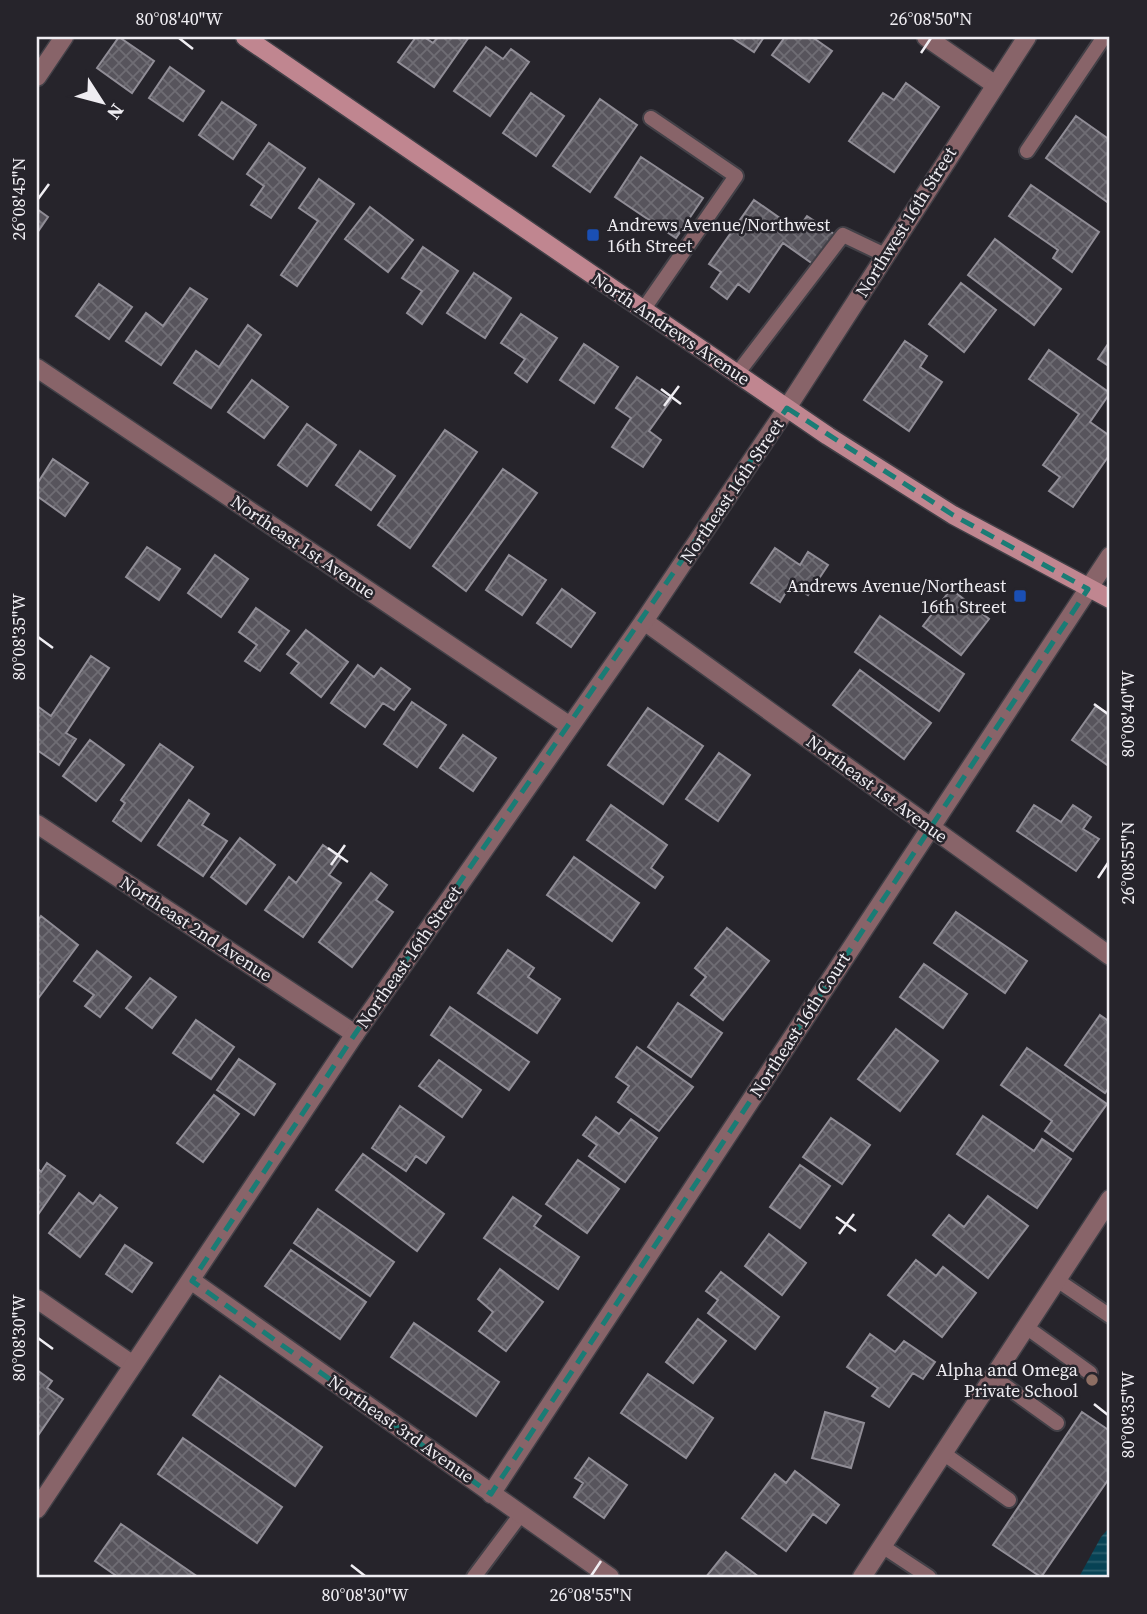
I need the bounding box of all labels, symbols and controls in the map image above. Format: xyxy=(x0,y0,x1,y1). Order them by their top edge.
text: 80°08'40"W xyxy=(136,6,223,31)
text: 26°08'50"N xyxy=(890,6,972,31)
north arrow xyxy=(66,66,136,136)
text: N xyxy=(101,99,130,125)
street label: Northwest 16th Street xyxy=(849,142,962,302)
text: 26°08'45"N xyxy=(6,158,31,240)
place label: Andrews Avenue/Northwest 16th Street xyxy=(607,212,830,258)
marker: Andrews Avenue/Northwest 16th Street xyxy=(585,227,601,243)
street label: North Andrews Avenue xyxy=(587,266,755,391)
street label: Northeast 16th Street xyxy=(674,414,789,568)
street label: Northeast 1st Avenue xyxy=(226,489,381,604)
place label: Andrews Avenue/Northeast 16th Street xyxy=(787,573,1006,619)
marker: Andrews Avenue/Northeast 16th Street xyxy=(1012,588,1028,604)
text: 80°08'35"W xyxy=(6,593,31,680)
text: 80°08'40"W xyxy=(1115,670,1140,757)
street label: Northeast 1st Avenue xyxy=(801,729,953,849)
text: 26°08'55"N xyxy=(1115,822,1140,904)
street label: Northeast 2nd Avenue xyxy=(115,870,277,987)
street label: Northeast 16th Street xyxy=(350,880,467,1033)
street label: Northeast 16th Court xyxy=(743,947,856,1102)
text: 80°08'30"W xyxy=(6,1294,31,1381)
place label: Alpha and Omega Private School xyxy=(936,1357,1079,1403)
street label: Northeast 3rd Avenue xyxy=(323,1369,480,1489)
text: 80°08'35"W xyxy=(1115,1371,1140,1458)
marker: Alpha and Omega Private School xyxy=(1084,1372,1100,1388)
text: 80°08'30"W xyxy=(322,1582,409,1607)
text: 26°08'55"N xyxy=(550,1582,632,1607)

